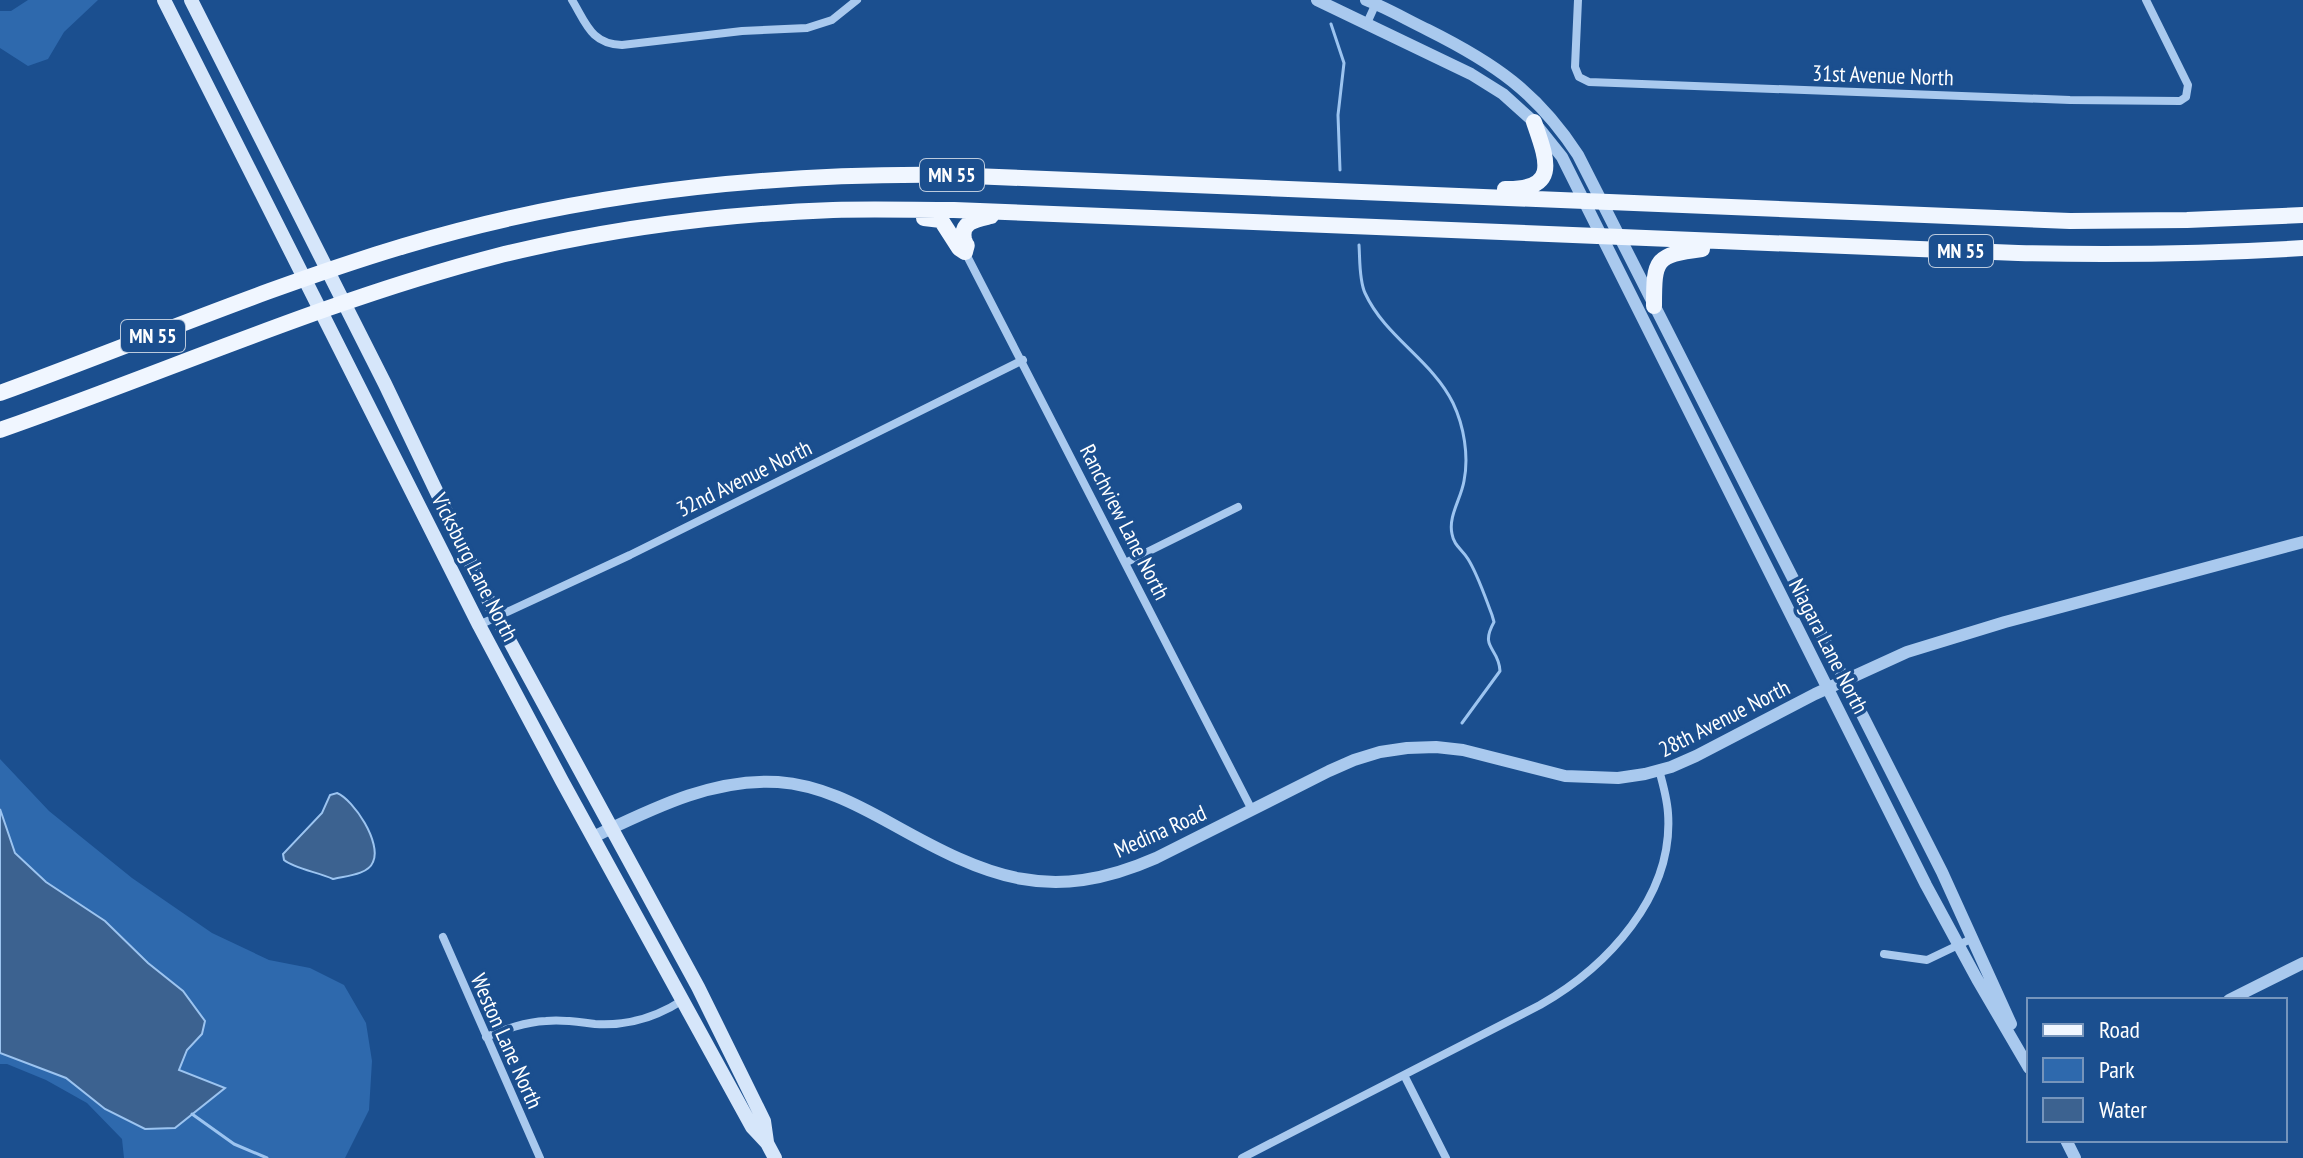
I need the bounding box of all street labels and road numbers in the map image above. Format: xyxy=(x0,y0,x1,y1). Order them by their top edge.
street label: 31st Avenue North xyxy=(1812,59,1954,91)
road number: MN 55 xyxy=(920,159,984,191)
road number: MN 55 xyxy=(1929,235,1993,267)
road number: MN 55 xyxy=(121,320,185,352)
street label: 32nd Avenue North xyxy=(672,433,816,523)
street label: Ranchview Lane North xyxy=(1074,440,1176,604)
street label: Vicksburg Lane North xyxy=(425,487,524,646)
street label: Niagara Lane North xyxy=(1783,574,1875,718)
street label: 28th Avenue North xyxy=(1654,673,1794,763)
street label: Medina Road xyxy=(1110,798,1210,864)
street label: Weston Lane North xyxy=(465,969,549,1113)

